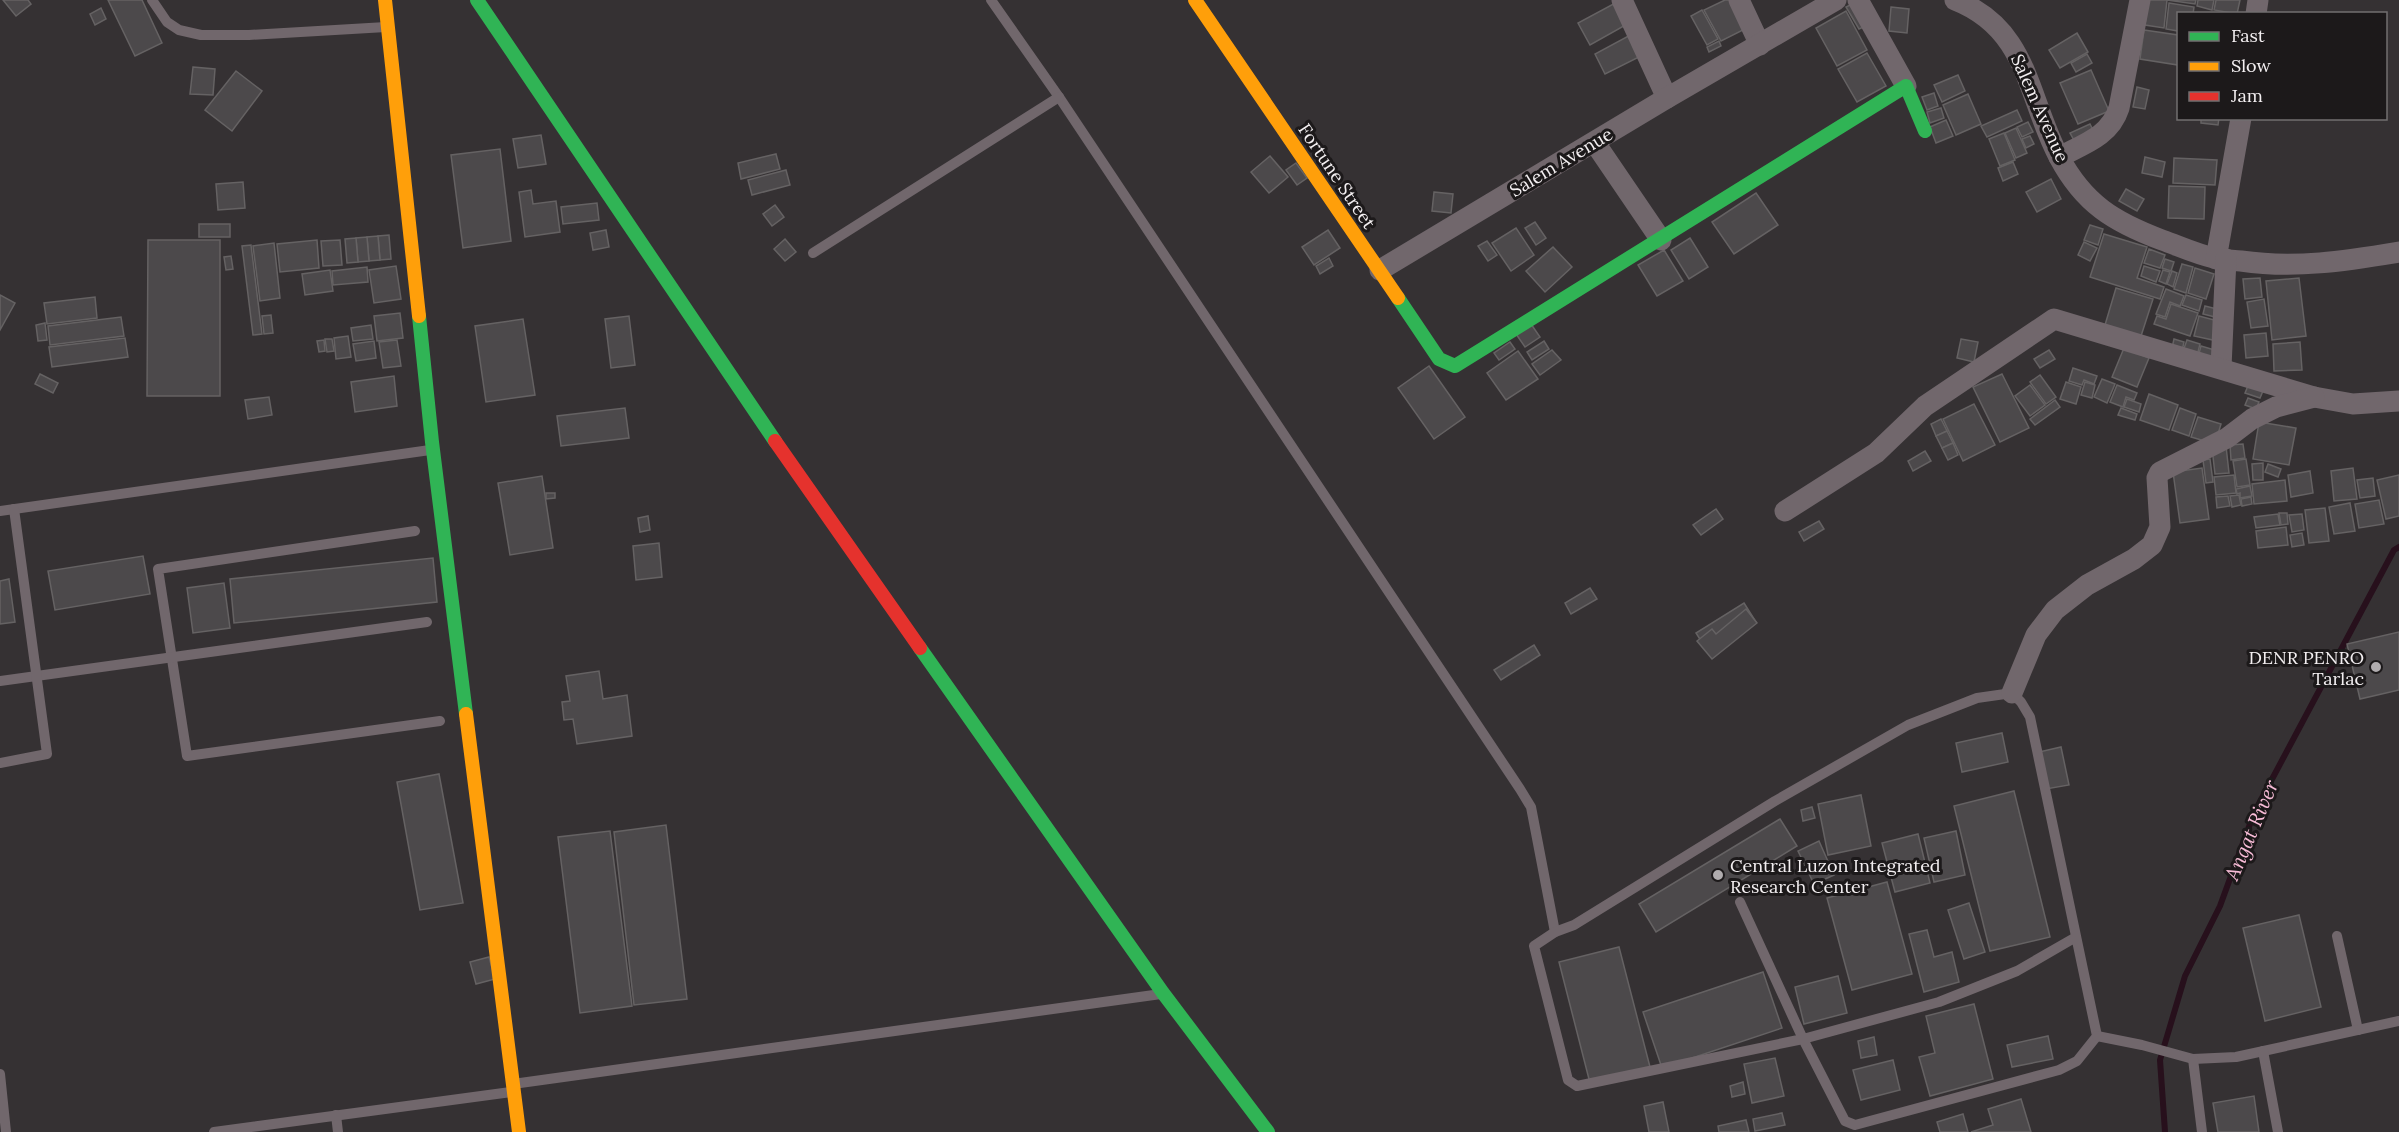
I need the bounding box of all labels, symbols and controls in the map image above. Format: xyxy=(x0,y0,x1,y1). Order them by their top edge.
legend xyxy=(2177,12,2387,120)
text: Fast xyxy=(2231,24,2265,47)
street label: Salem Avenue xyxy=(2006,50,2074,166)
text: Slow xyxy=(2231,54,2271,77)
text: Jam xyxy=(2230,84,2263,107)
street label: Fortune Street xyxy=(1293,119,1381,233)
street label: Salem Avenue xyxy=(1505,122,1617,202)
place label: DENR PENRO Tarlac xyxy=(2248,646,2364,690)
marker: DENR PENRO Tarlac xyxy=(2369,660,2383,674)
water label: Angat River xyxy=(2218,775,2284,885)
place label: Central Luzon Integrated Research Center xyxy=(1730,854,1941,898)
marker: Central Luzon Integrated Research Center xyxy=(1711,868,1725,882)

